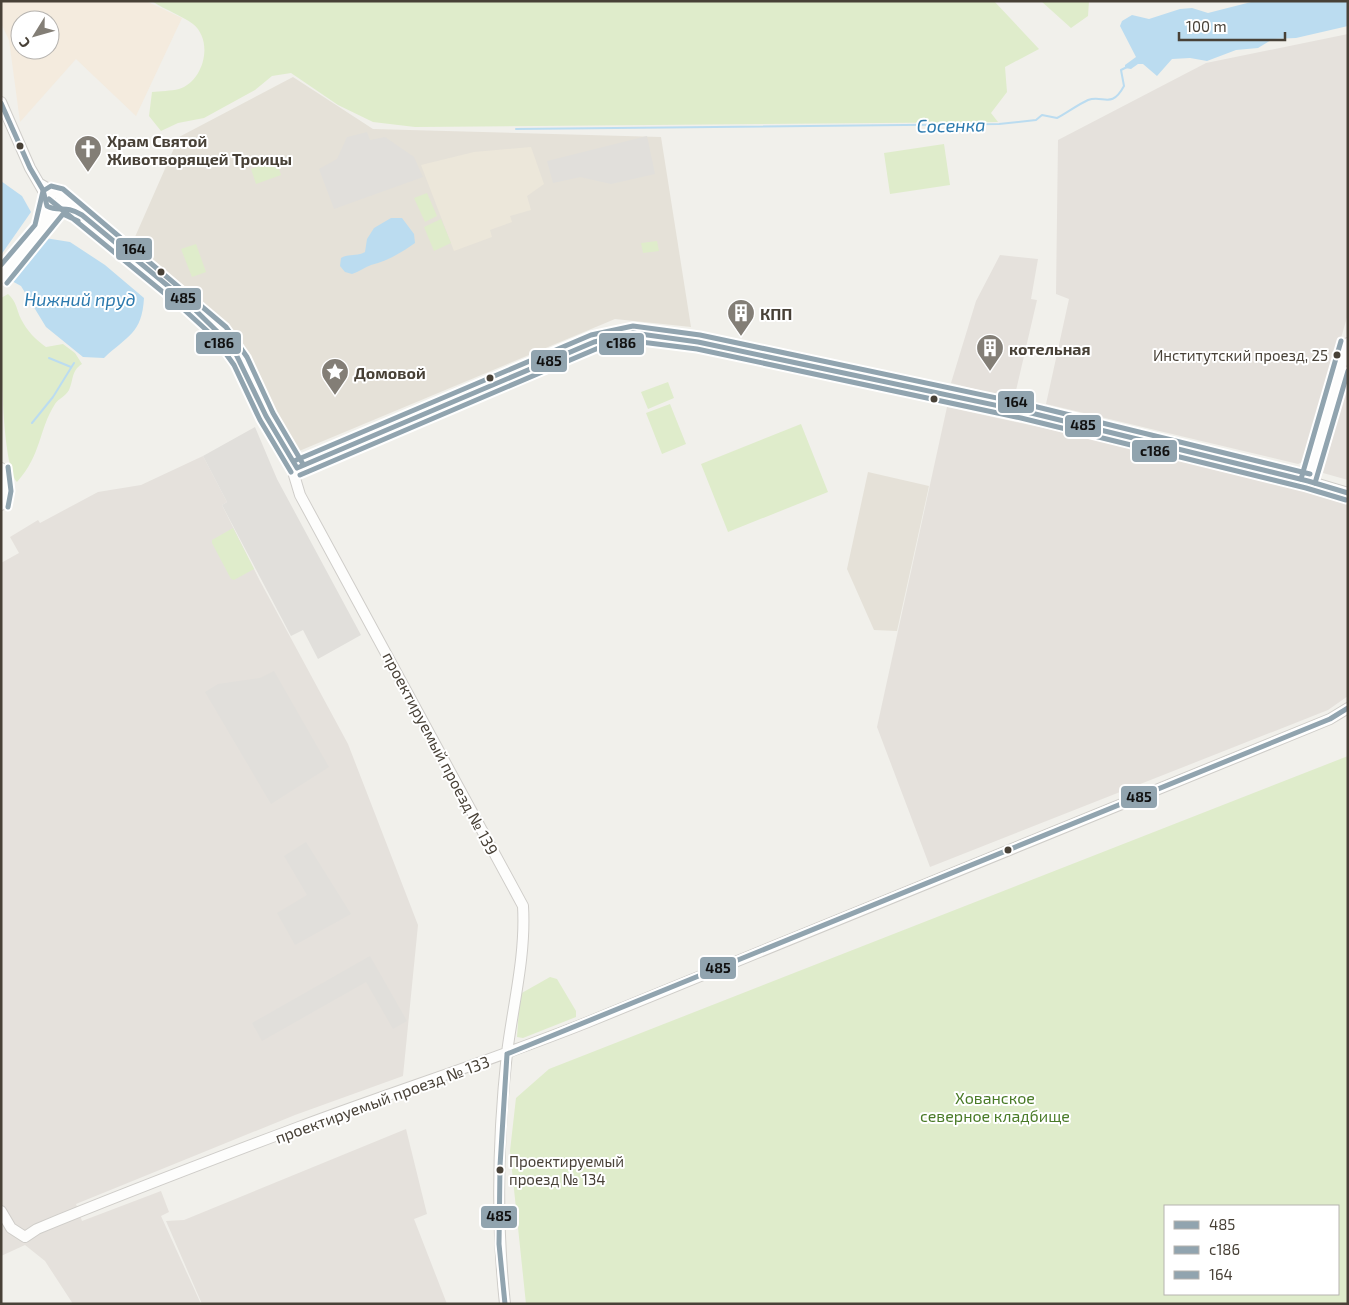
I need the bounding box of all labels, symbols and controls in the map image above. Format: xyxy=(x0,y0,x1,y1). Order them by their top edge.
north arrow xyxy=(10,10,60,60)
scale bar xyxy=(1179,10,1285,42)
text: 100 m xyxy=(1186,17,1227,35)
text: С xyxy=(15,35,33,52)
water label: Сосенка xyxy=(916,113,986,137)
place label: Храм Святой Животворящей Троицы xyxy=(107,131,292,168)
church icon: Храм Святой Животворящей Троицы xyxy=(73,134,103,173)
unlabelled marker xyxy=(15,141,25,151)
line badge: 164 xyxy=(115,237,153,261)
text: 164 xyxy=(122,240,146,257)
unlabelled marker xyxy=(156,267,166,277)
line badge: 485 xyxy=(164,287,202,311)
water label: Нижний пруд xyxy=(24,288,136,310)
text: 485 xyxy=(170,289,196,306)
building icon: КПП xyxy=(726,298,756,337)
place label: КПП xyxy=(760,304,792,323)
line badge: с186 xyxy=(195,331,242,355)
line badge: с186 xyxy=(598,332,645,356)
building icon: котельная xyxy=(975,333,1005,372)
text: с186 xyxy=(204,334,234,351)
text: с186 xyxy=(606,334,636,351)
place label: котельная xyxy=(1009,339,1091,358)
place label: Институтский проезд, 25 xyxy=(1153,346,1328,365)
line badge: 485 xyxy=(530,349,568,373)
marker: Институтский проезд, 25 xyxy=(1332,350,1342,360)
text: 485 xyxy=(536,352,562,369)
place icon: Домовой xyxy=(320,357,350,396)
place label: Домовой xyxy=(354,363,426,382)
unlabelled marker xyxy=(485,373,495,383)
line badge: 164 xyxy=(997,390,1035,414)
text: 164 xyxy=(1004,393,1028,410)
unlabelled marker xyxy=(929,394,939,404)
line badge: 485 xyxy=(1064,414,1102,438)
text: 485 xyxy=(1070,416,1096,433)
line badge: с186 xyxy=(1131,439,1178,463)
text: с186 xyxy=(1140,442,1170,459)
street label: проектируемый проезд № 139 xyxy=(378,648,503,858)
line badge: 485 xyxy=(1120,785,1158,809)
text: 485 xyxy=(1126,788,1152,805)
unlabelled marker xyxy=(1003,845,1013,855)
line badge: 485 xyxy=(699,956,737,980)
text: 485 xyxy=(705,959,731,976)
street label: проектируемый проезд № 133 xyxy=(272,1051,492,1148)
park label: Хованское северное кладбище xyxy=(920,1088,1070,1125)
place label: Проектируемый проезд № 134 xyxy=(509,1152,624,1188)
marker: Проектируемый проезд № 134 xyxy=(495,1165,505,1175)
line badge: 485 xyxy=(480,1205,518,1229)
legend xyxy=(1164,1205,1339,1295)
text: 485 xyxy=(486,1207,512,1224)
text: 485 xyxy=(1209,1215,1235,1233)
text: с186 xyxy=(1209,1240,1240,1258)
text: 164 xyxy=(1209,1265,1233,1283)

